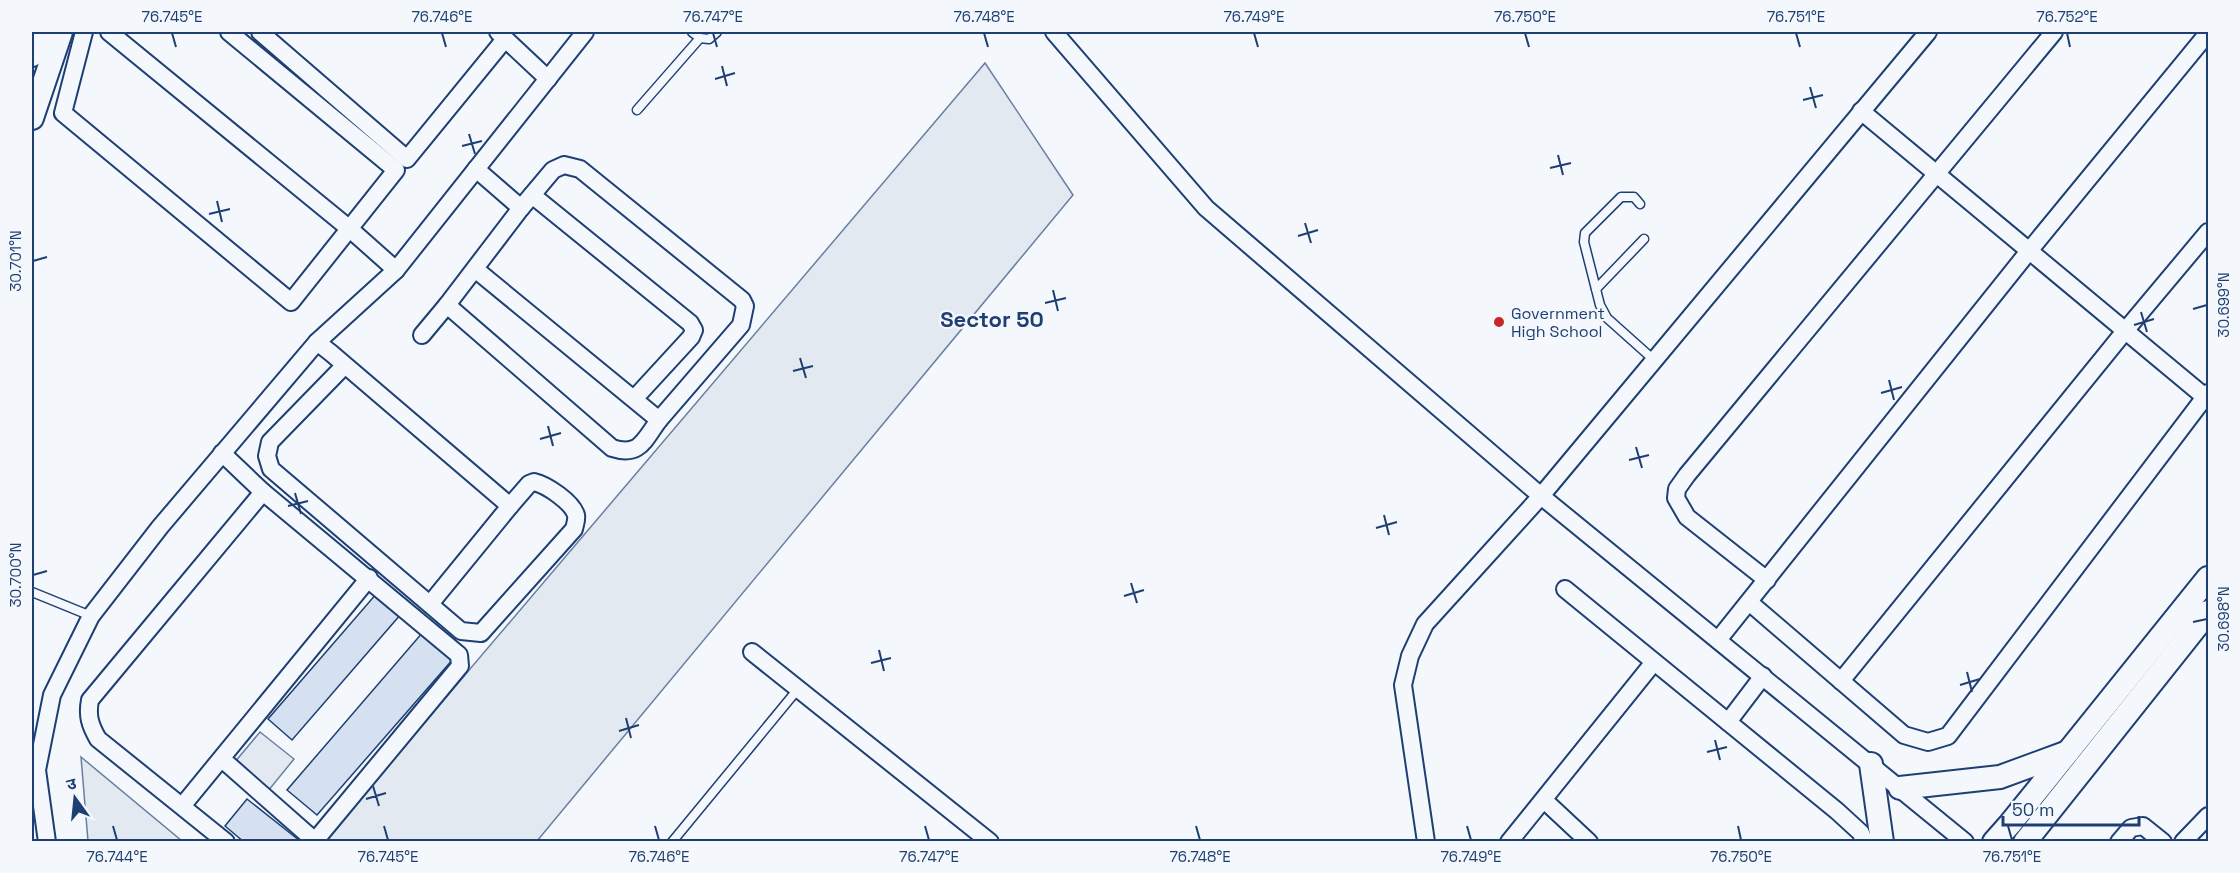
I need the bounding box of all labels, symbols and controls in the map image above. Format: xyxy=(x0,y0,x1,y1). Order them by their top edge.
text: 76.745°E xyxy=(142,7,202,26)
text: 76.746°E xyxy=(411,7,473,26)
text: 76.747°E xyxy=(683,7,743,26)
text: 76.748°E xyxy=(953,7,1015,26)
text: 76.749°E xyxy=(1223,7,1285,26)
text: 76.750°E xyxy=(1494,7,1556,26)
text: 76.751°E xyxy=(1767,7,1825,26)
text: 76.752°E xyxy=(2036,7,2098,26)
text: 30.701°N xyxy=(6,230,25,292)
text: 30.699°N xyxy=(2214,272,2233,338)
place label: Government High School xyxy=(1511,303,1605,342)
district label: Sector 50 xyxy=(940,305,1044,333)
marker: Government High School xyxy=(1492,315,1506,329)
text: 30.700°N xyxy=(6,543,25,607)
text: 30.698°N xyxy=(2214,586,2233,652)
north arrow xyxy=(45,768,105,828)
text: उ xyxy=(64,772,79,795)
scale bar xyxy=(2003,789,2140,827)
text: 50 m xyxy=(2012,798,2054,821)
text: 76.744°E xyxy=(86,847,148,866)
text: 76.745°E xyxy=(358,847,418,866)
text: 76.746°E xyxy=(628,847,690,866)
text: 76.747°E xyxy=(899,847,959,866)
text: 76.748°E xyxy=(1169,847,1231,866)
text: 76.749°E xyxy=(1440,847,1502,866)
text: 76.750°E xyxy=(1710,847,1772,866)
text: 76.751°E xyxy=(1983,847,2041,866)

